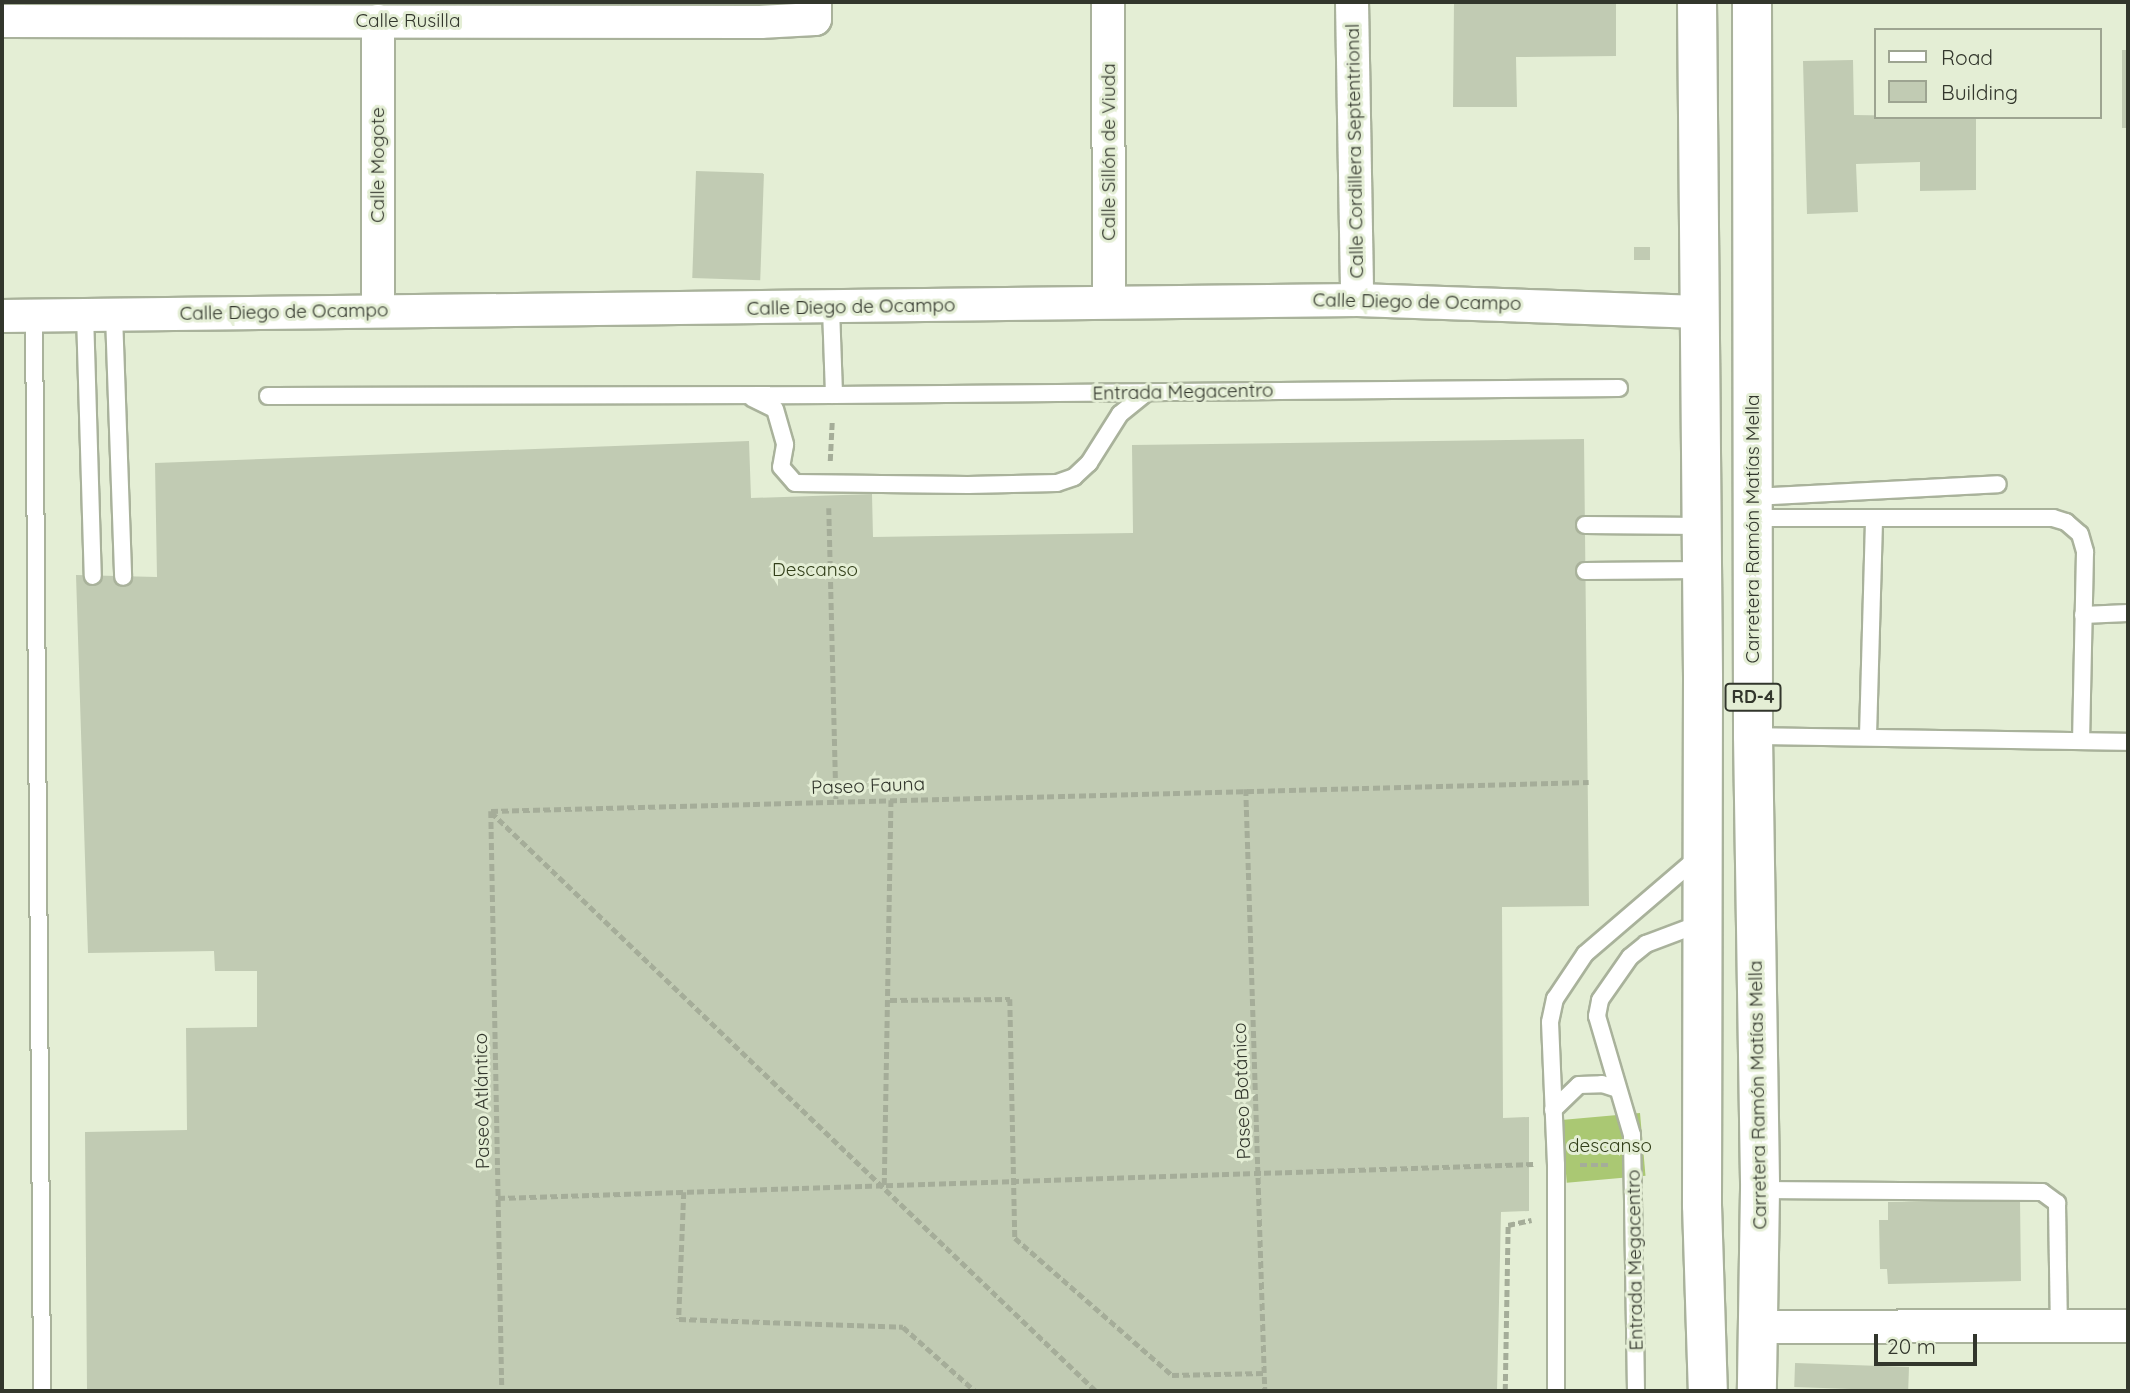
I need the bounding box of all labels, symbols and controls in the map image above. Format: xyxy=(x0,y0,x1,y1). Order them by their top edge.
street label: Calle Rusilla xyxy=(356,10,460,32)
street label: Calle Cordillera Septentrional xyxy=(1341,23,1369,279)
legend xyxy=(1874,28,2102,119)
text: Road xyxy=(1941,44,1993,70)
street label: Calle Sillón de Viuda xyxy=(1098,63,1120,241)
text: Building xyxy=(1941,79,2018,105)
street label: Calle Mogote xyxy=(367,107,389,223)
street label: Calle Diego de Ocampo xyxy=(1312,289,1522,315)
street label: Calle Diego de Ocampo xyxy=(746,294,956,320)
street label: Calle Diego de Ocampo xyxy=(179,299,389,325)
street label: Entrada Megacentro xyxy=(1092,379,1274,405)
street label: Carretera Ramón Matías Mella xyxy=(1742,394,1764,664)
park label: Descanso xyxy=(772,559,858,581)
road number: RD-4 xyxy=(1723,682,1783,712)
street label: Paseo Fauna xyxy=(811,773,925,799)
street label: Carretera Ramón Matías Mella xyxy=(1744,960,1772,1230)
street label: Paseo Botánico xyxy=(1228,1022,1256,1160)
street label: Paseo Atlántico xyxy=(469,1033,495,1169)
park label: descanso xyxy=(1568,1135,1652,1157)
street label: Entrada Megacentro xyxy=(1622,1169,1648,1351)
scale bar xyxy=(1878,1320,1981,1364)
text: 20 m xyxy=(1887,1333,1936,1359)

